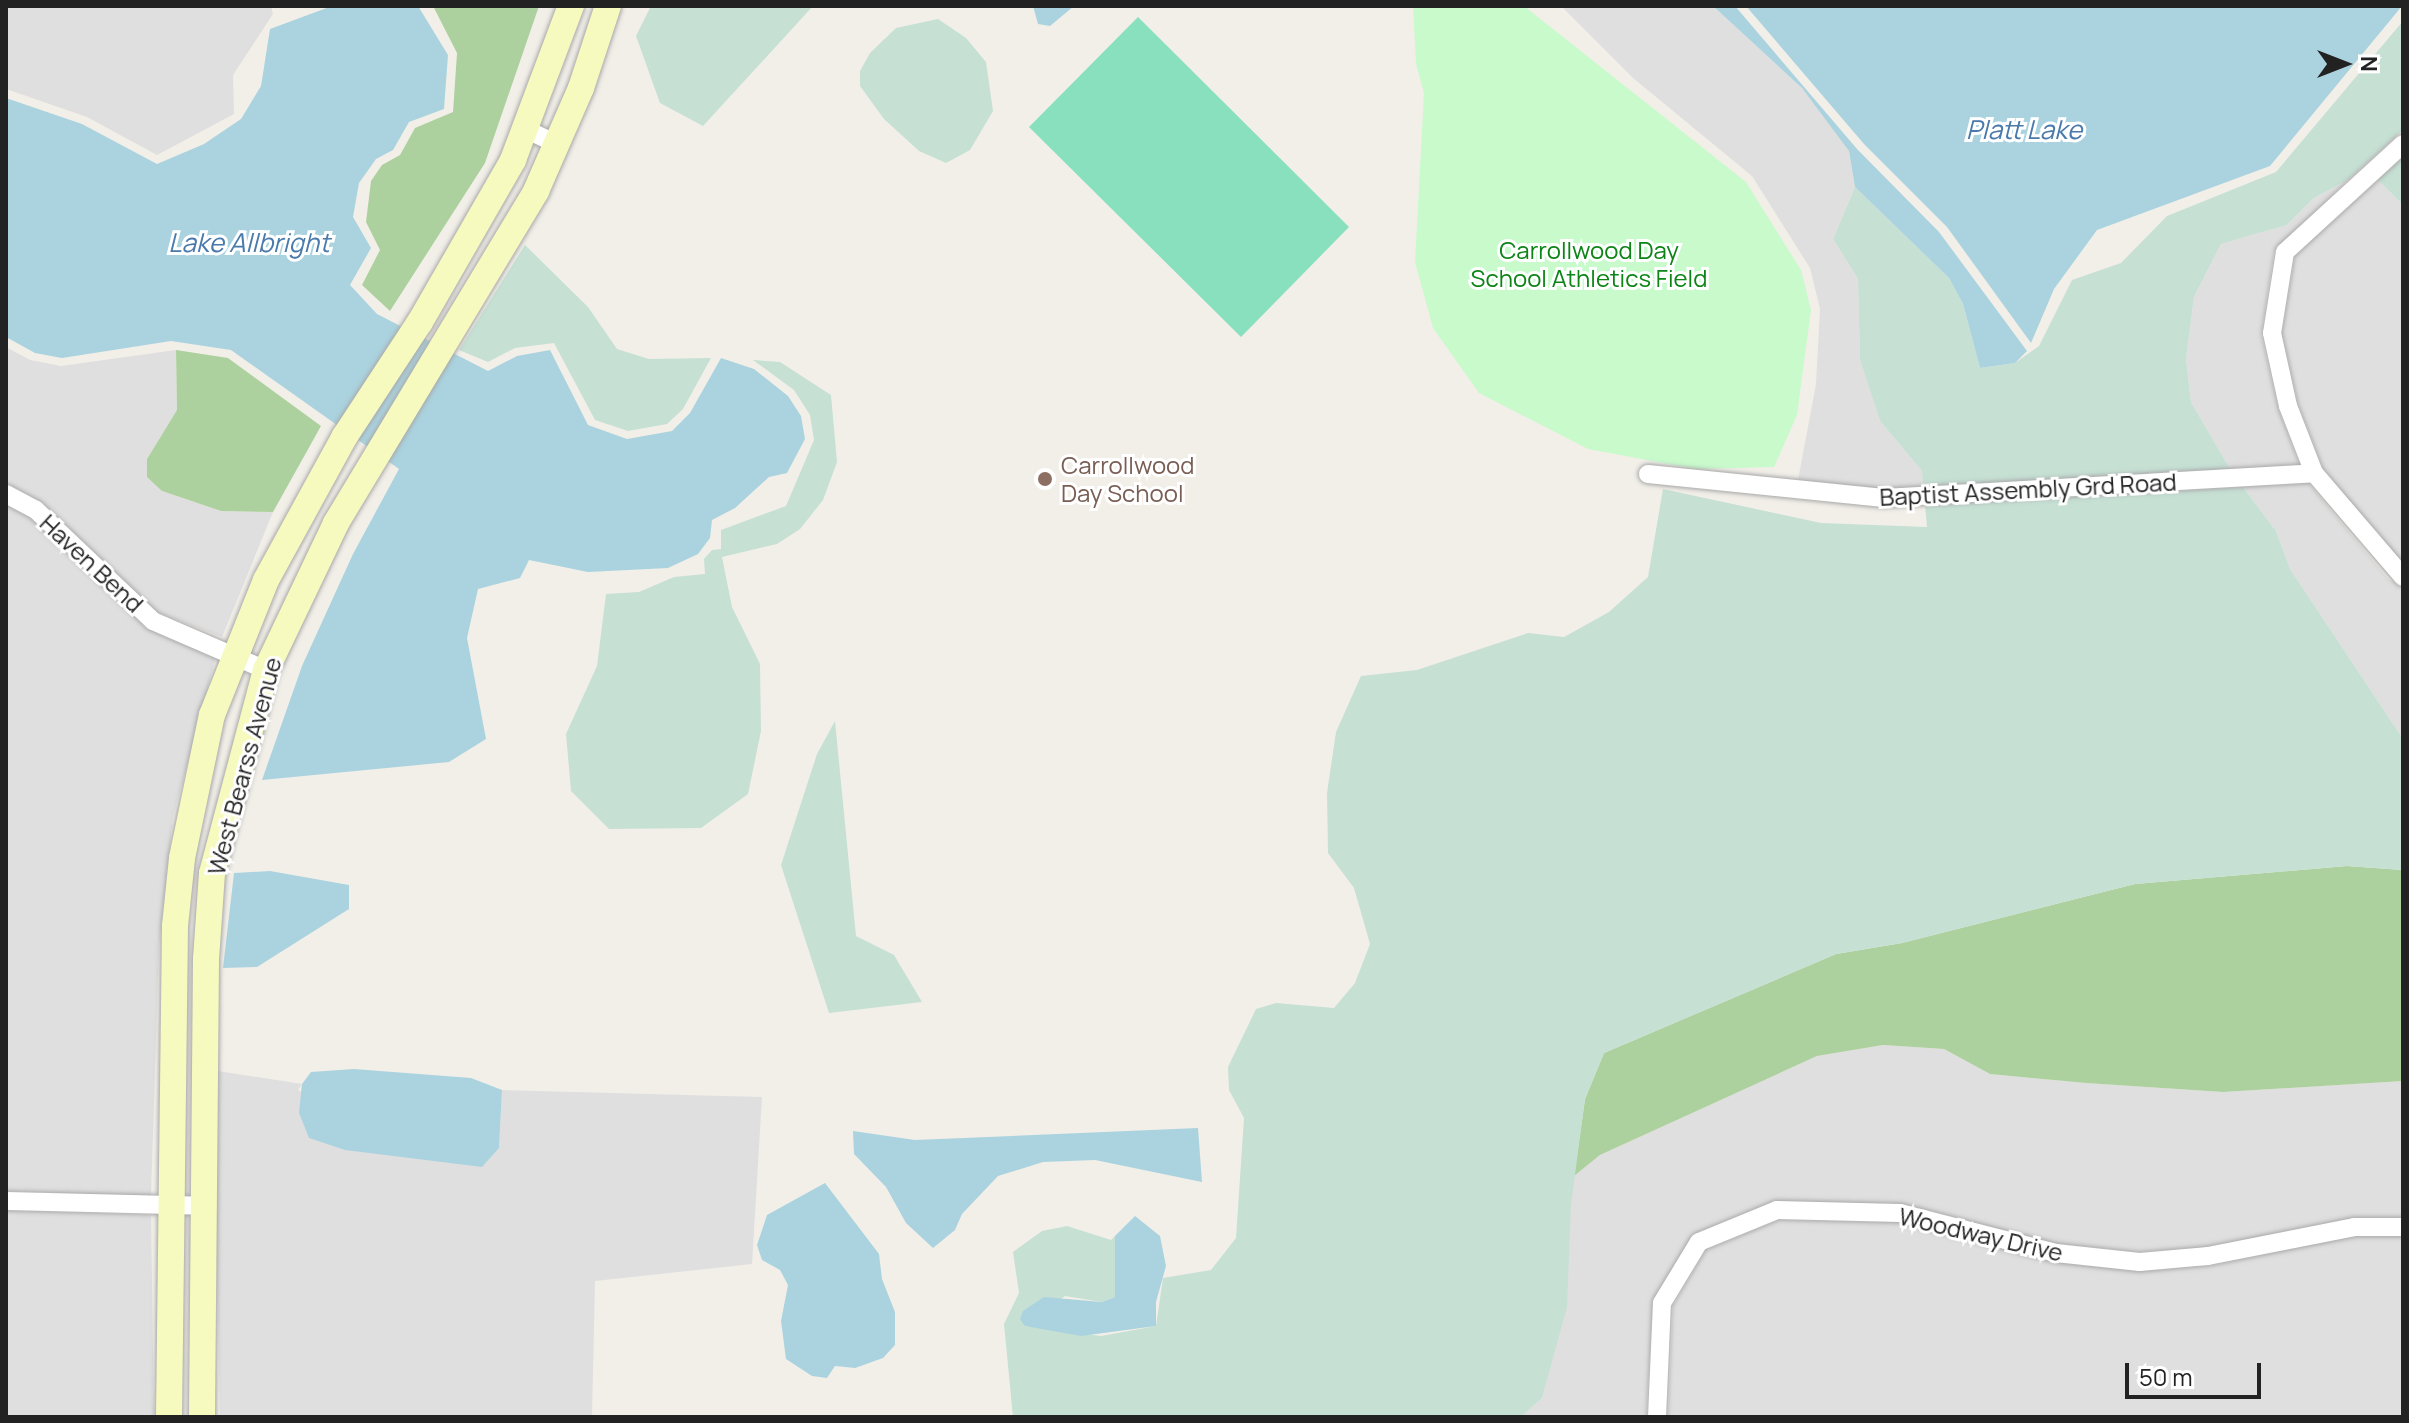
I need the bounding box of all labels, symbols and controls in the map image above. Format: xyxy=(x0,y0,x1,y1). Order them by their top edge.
north arrow xyxy=(2305,24,2385,104)
text: N xyxy=(2354,56,2384,72)
water label: Platt Lake xyxy=(1966,114,2082,146)
water label: Lake Allbright xyxy=(168,227,330,259)
park label: Carrollwood Day School Athletics Field xyxy=(1471,236,1707,292)
place label: Carrollwood Day School xyxy=(1061,451,1195,507)
street label: Baptist Assembly Grd Road xyxy=(1879,467,2177,511)
marker: Carrollwood Day School xyxy=(1036,470,1054,488)
street label: Haven Bend xyxy=(34,508,150,618)
street label: West Bearss Avenue xyxy=(201,654,287,878)
street label: Woodway Drive xyxy=(1896,1201,2066,1267)
scale bar xyxy=(2129,1347,2265,1397)
text: 50 m xyxy=(2139,1360,2193,1393)

